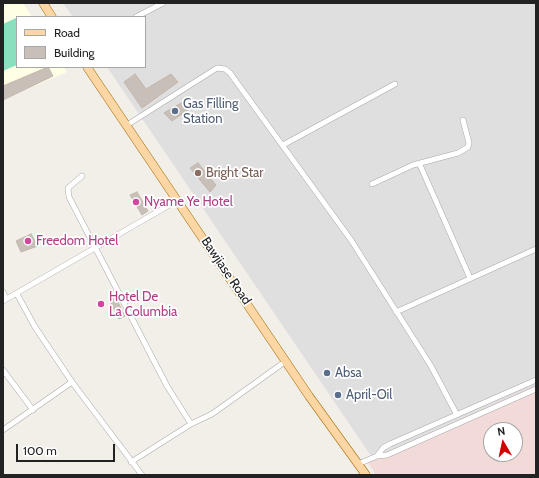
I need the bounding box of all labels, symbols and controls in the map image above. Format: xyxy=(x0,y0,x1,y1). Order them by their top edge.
legend xyxy=(16,16,146,68)
text: Road xyxy=(54,25,80,40)
text: Building xyxy=(54,45,95,60)
place label: Gas Filling Station xyxy=(183,96,238,127)
marker: Gas Filling Station xyxy=(170,106,180,116)
place label: Bright Star xyxy=(206,165,263,181)
marker: Bright Star xyxy=(193,168,203,178)
place label: Nyame Ye Hotel xyxy=(144,194,233,210)
marker: Nyame Ye Hotel xyxy=(131,197,141,207)
place label: Freedom Hotel xyxy=(36,233,118,249)
street label: Bawjiase Road xyxy=(198,234,254,308)
marker: Freedom Hotel xyxy=(23,236,33,246)
place label: Hotel De La Columbia xyxy=(109,289,177,320)
marker: Hotel De La Columbia xyxy=(96,299,106,309)
place label: Absa xyxy=(335,365,362,381)
marker: Absa xyxy=(322,368,332,378)
place label: April-Oil xyxy=(346,387,392,403)
marker: April-Oil xyxy=(333,390,343,400)
north arrow xyxy=(483,422,523,462)
text: N xyxy=(496,424,506,439)
scale bar xyxy=(18,436,117,462)
text: 100 m xyxy=(23,443,57,458)

